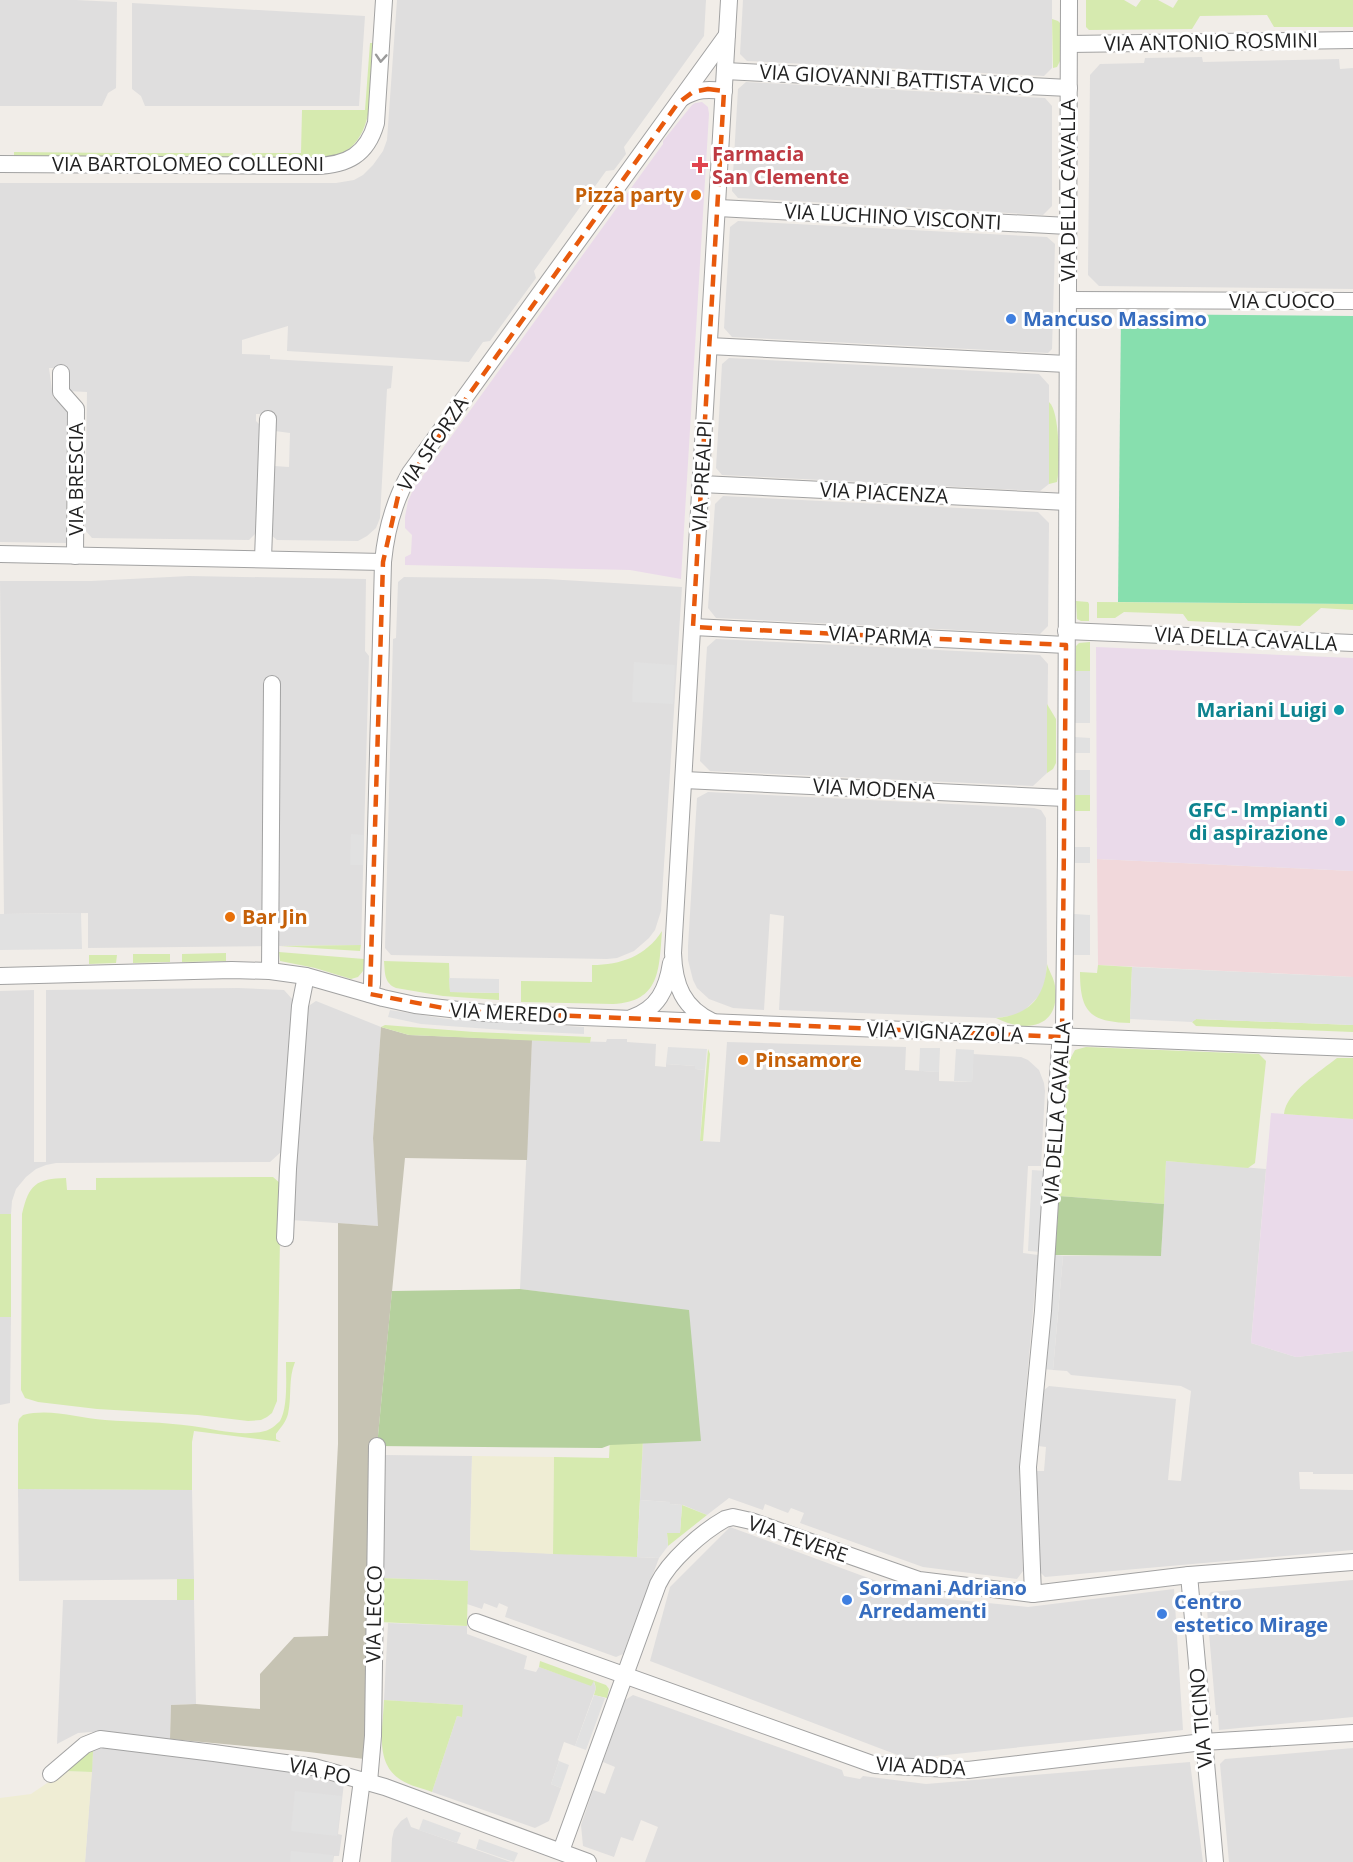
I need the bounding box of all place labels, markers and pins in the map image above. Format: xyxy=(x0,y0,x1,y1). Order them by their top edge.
place label: Farmacia San Clemente xyxy=(712,140,849,190)
marker: Farmacia San Clemente xyxy=(693,158,707,172)
place label: Pizza party xyxy=(575,181,685,208)
marker: Pizza party xyxy=(689,188,703,202)
place label: Mancuso Massimo xyxy=(1023,305,1207,332)
marker: Mancuso Massimo xyxy=(1004,312,1018,326)
place label: Mariani Luigi xyxy=(1196,696,1327,723)
marker: Mariani Luigi xyxy=(1332,703,1346,717)
place label: GFC - Impianti di aspirazione xyxy=(1188,796,1328,846)
marker: GFC - Impianti di aspirazione xyxy=(1333,814,1347,828)
place label: Bar Jin xyxy=(242,903,308,930)
marker: Bar Jin xyxy=(223,910,237,924)
place label: Pinsamore xyxy=(755,1046,862,1073)
marker: Pinsamore xyxy=(736,1053,750,1067)
place label: Sormani Adriano Arredamenti xyxy=(859,1574,1027,1624)
place label: Centro estetico Mirage xyxy=(1174,1588,1328,1638)
marker: Sormani Adriano Arredamenti xyxy=(840,1593,854,1607)
marker: Centro estetico Mirage xyxy=(1155,1607,1169,1621)

